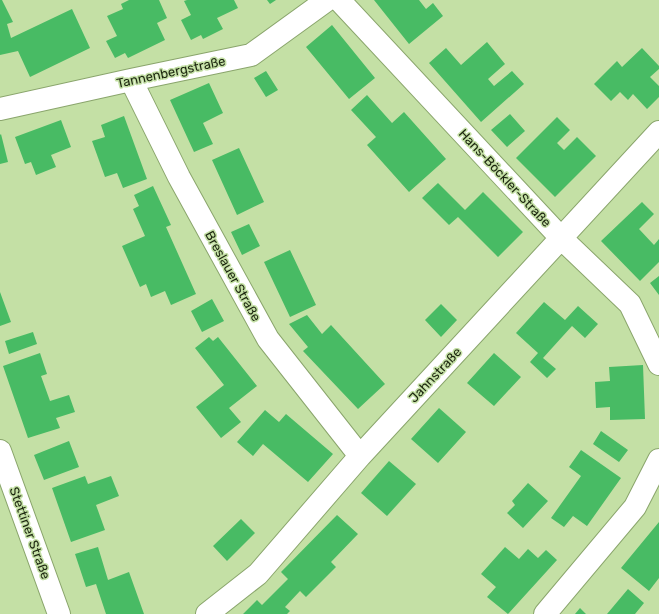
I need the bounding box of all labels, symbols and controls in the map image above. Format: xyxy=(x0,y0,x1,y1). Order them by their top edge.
street label: Tannenbergstraße xyxy=(115,53,227,92)
street label: Hans-Böckler-Straße xyxy=(456,126,554,230)
street label: Breslauer Straße xyxy=(202,228,264,324)
street label: Jahnstraße xyxy=(406,344,464,406)
street label: Stettiner Straße xyxy=(6,485,54,581)

